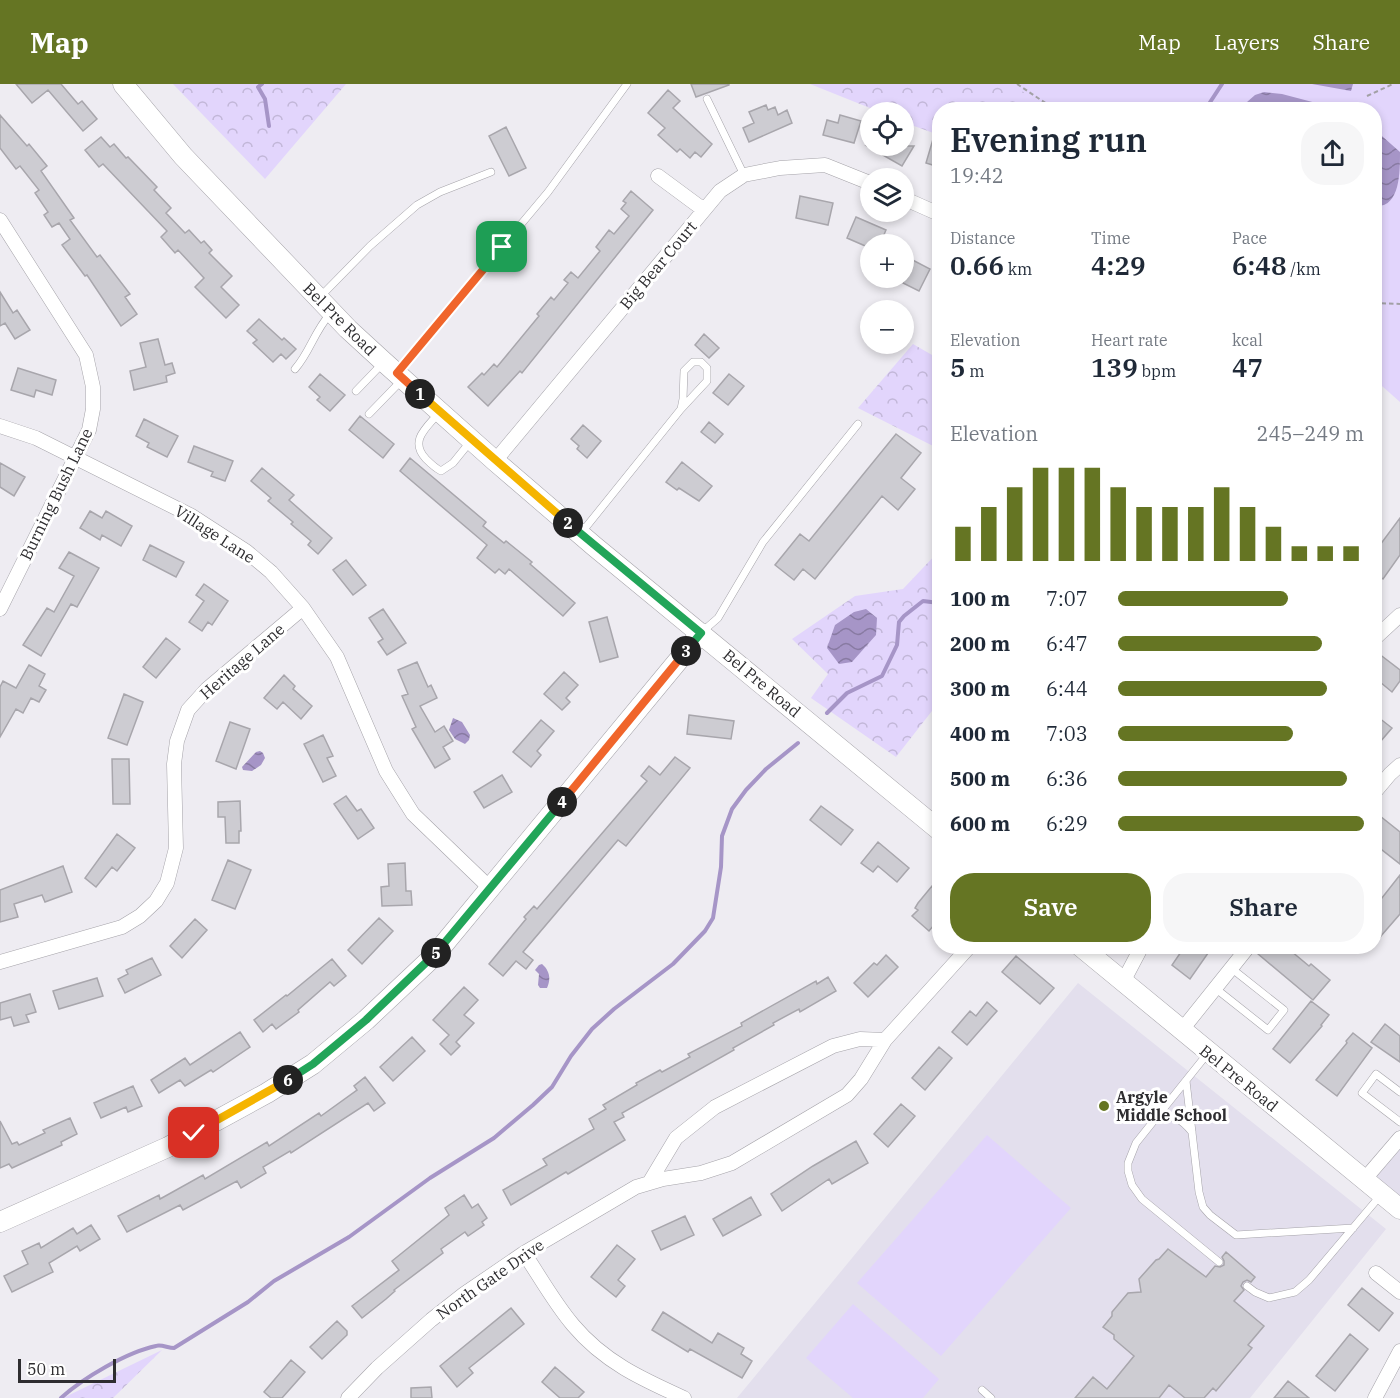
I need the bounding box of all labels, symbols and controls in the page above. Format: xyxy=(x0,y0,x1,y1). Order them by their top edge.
text: Map xyxy=(30,24,89,61)
text: Map xyxy=(1138,28,1181,56)
text: Layers xyxy=(1214,28,1280,56)
text: Share xyxy=(1313,28,1370,56)
map controls xyxy=(860,102,914,354)
button: locate xyxy=(860,102,914,156)
text: Evening run xyxy=(950,118,1147,161)
button: share xyxy=(1301,122,1364,185)
text: 19:42 xyxy=(950,162,1004,189)
button: layers xyxy=(860,168,914,222)
street label: Big Bear Court xyxy=(615,216,701,313)
pin xyxy=(476,221,527,272)
text: Distance xyxy=(950,228,1015,248)
text: Time xyxy=(1091,228,1130,248)
text: Pace xyxy=(1232,228,1267,248)
icon: arrive xyxy=(485,230,518,263)
button: + xyxy=(860,234,914,288)
text: 0.66 xyxy=(950,248,1004,282)
text: 4:29 xyxy=(1091,248,1146,282)
text: 6:48 xyxy=(1232,248,1287,282)
text: km xyxy=(1004,259,1032,279)
text: /km xyxy=(1287,259,1321,279)
street label: Bel Pre Road xyxy=(299,278,381,360)
button: − xyxy=(860,300,914,354)
text: Elevation xyxy=(950,330,1020,350)
text: Heart rate xyxy=(1091,330,1168,350)
text: kcal xyxy=(1232,330,1263,350)
text: 5 xyxy=(950,350,966,384)
text: 139 xyxy=(1091,350,1138,384)
text: 47 xyxy=(1232,350,1263,384)
text: m xyxy=(966,361,985,381)
text: bpm xyxy=(1138,361,1176,381)
pin: 1 xyxy=(405,379,435,409)
text: 1 xyxy=(415,384,425,404)
text: Elevation xyxy=(950,420,1038,447)
text: 245–249 m xyxy=(1257,420,1364,447)
street label: Burning Bush Lane xyxy=(15,425,97,563)
street label: Village Lane xyxy=(171,501,259,567)
pin: 2 xyxy=(553,508,583,538)
text: 2 xyxy=(563,513,573,533)
text: 100 m xyxy=(950,585,1010,612)
text: 7:07 xyxy=(1046,585,1088,612)
street label: Heritage Lane xyxy=(196,619,288,703)
text: 200 m xyxy=(950,630,1010,657)
text: 6:47 xyxy=(1046,630,1088,657)
pin: 3 xyxy=(671,636,701,666)
text: 3 xyxy=(681,641,691,661)
street label: Bel Pre Road xyxy=(719,645,805,721)
text: 300 m xyxy=(950,675,1010,702)
text: 6:44 xyxy=(1046,675,1088,702)
text: 400 m xyxy=(950,720,1010,747)
text: 7:03 xyxy=(1046,720,1088,747)
text: 500 m xyxy=(950,765,1010,792)
text: 6:36 xyxy=(1046,765,1088,792)
pin: 4 xyxy=(547,787,577,817)
text: 4 xyxy=(557,792,567,812)
text: 600 m xyxy=(950,810,1010,837)
text: 6:29 xyxy=(1046,810,1088,837)
button: Save xyxy=(950,873,1151,942)
button: Share xyxy=(1163,873,1364,942)
pin: 5 xyxy=(421,938,451,968)
text: 5 xyxy=(431,943,441,963)
street label: Bel Pre Road xyxy=(1196,1040,1282,1116)
pin: 6 xyxy=(273,1065,303,1095)
text: 6 xyxy=(283,1070,293,1090)
place label: Argyle Middle School xyxy=(1116,1087,1227,1125)
marker: Argyle Middle School xyxy=(1097,1099,1111,1113)
pin xyxy=(168,1107,219,1158)
icon: check xyxy=(177,1116,210,1149)
street label: North Gate Drive xyxy=(432,1235,548,1323)
scale bar xyxy=(18,1356,116,1384)
text: 50 m xyxy=(27,1359,65,1379)

